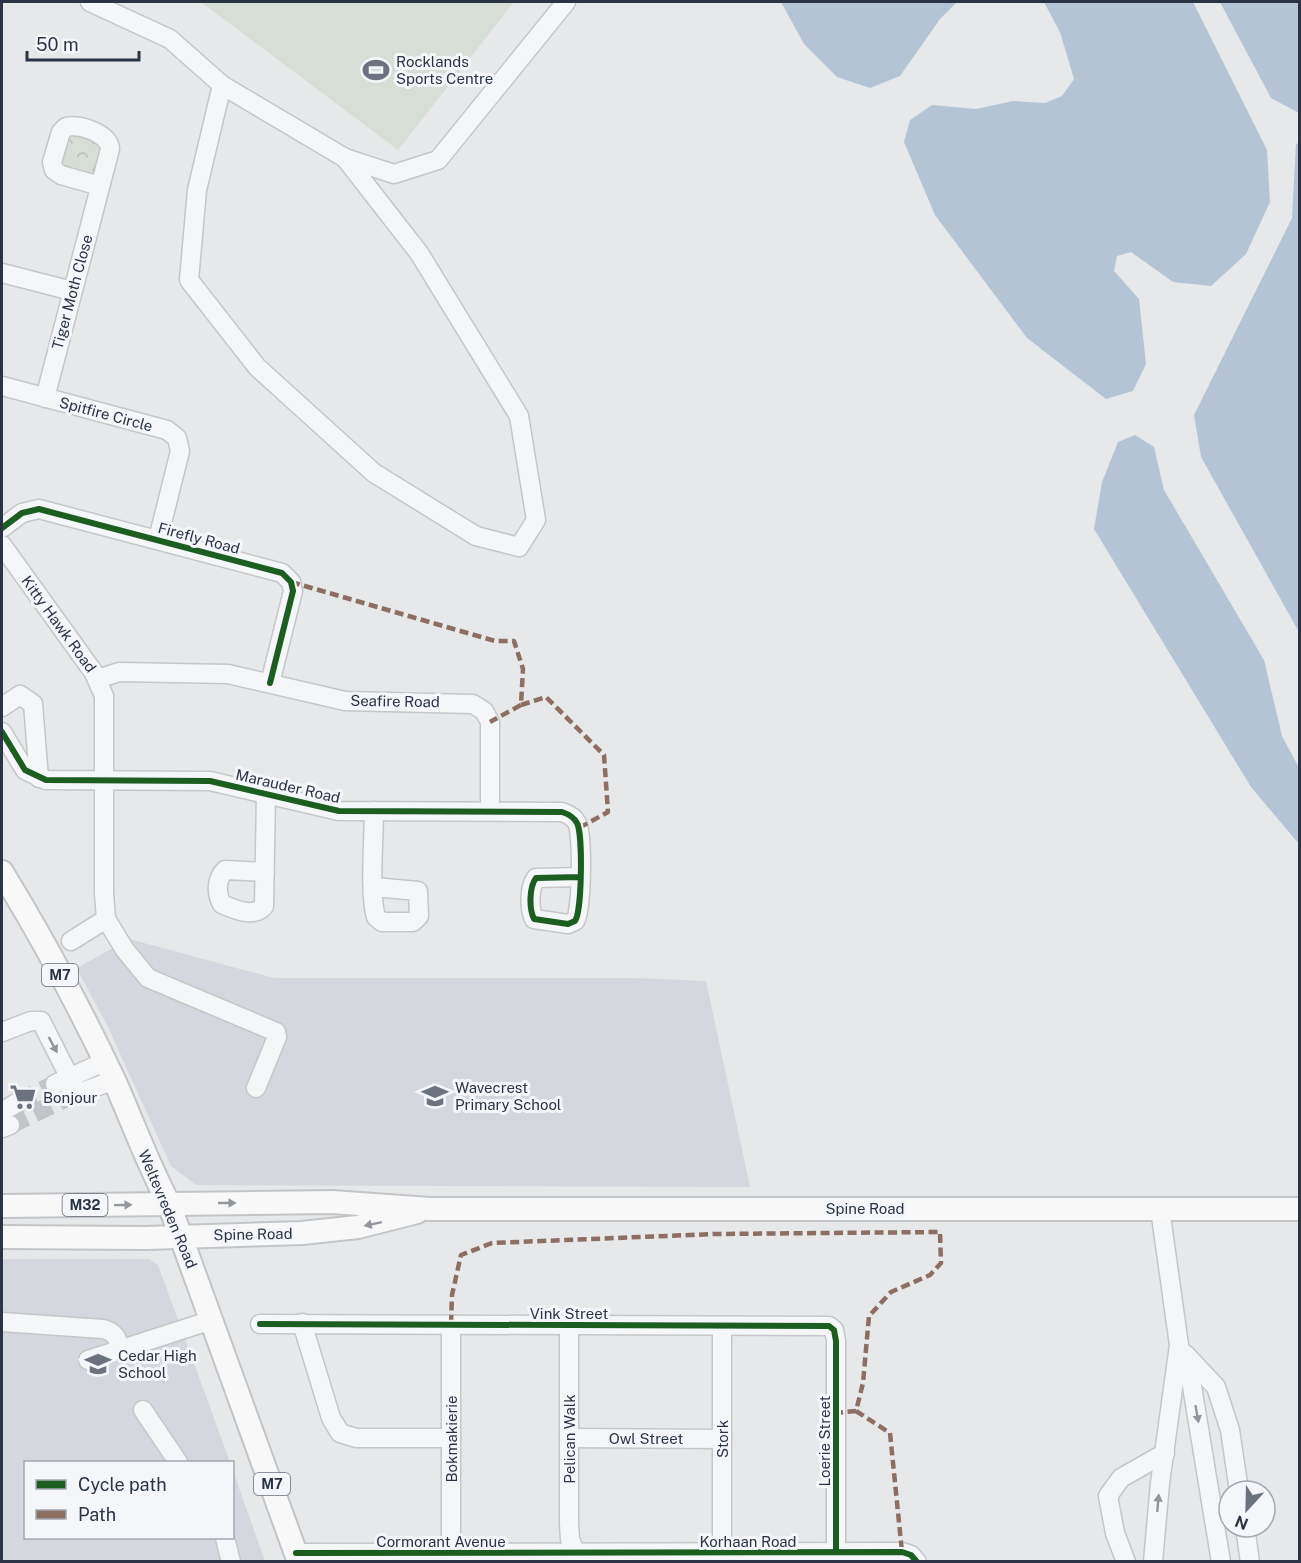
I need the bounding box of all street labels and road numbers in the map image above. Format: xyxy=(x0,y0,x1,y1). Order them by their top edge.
street label: Tiger Moth Close xyxy=(48,233,96,351)
street label: Spitfire Circle xyxy=(57,393,155,435)
street label: Firefly Road xyxy=(156,519,242,557)
street label: Kitty Hawk Road xyxy=(18,572,100,676)
street label: Seafire Road xyxy=(350,692,440,710)
street label: Marauder Road xyxy=(234,766,342,806)
road number: M7 xyxy=(42,964,78,986)
street label: Weltevreden Road xyxy=(135,1147,201,1271)
road number: M32 xyxy=(62,1194,107,1216)
street label: Spine Road xyxy=(825,1200,905,1217)
street label: Spine Road xyxy=(213,1225,293,1243)
street label: Vink Street xyxy=(530,1305,608,1322)
street label: Pelican Walk xyxy=(561,1394,578,1484)
street label: Loerie Street xyxy=(816,1395,833,1486)
street label: Bokmakierie xyxy=(443,1396,460,1482)
street label: Stork xyxy=(714,1420,731,1458)
street label: Owl Street xyxy=(609,1430,684,1447)
road number: M7 xyxy=(254,1473,290,1495)
street label: Cormorant Avenue xyxy=(376,1533,506,1550)
street label: Korhaan Road xyxy=(699,1533,797,1550)

